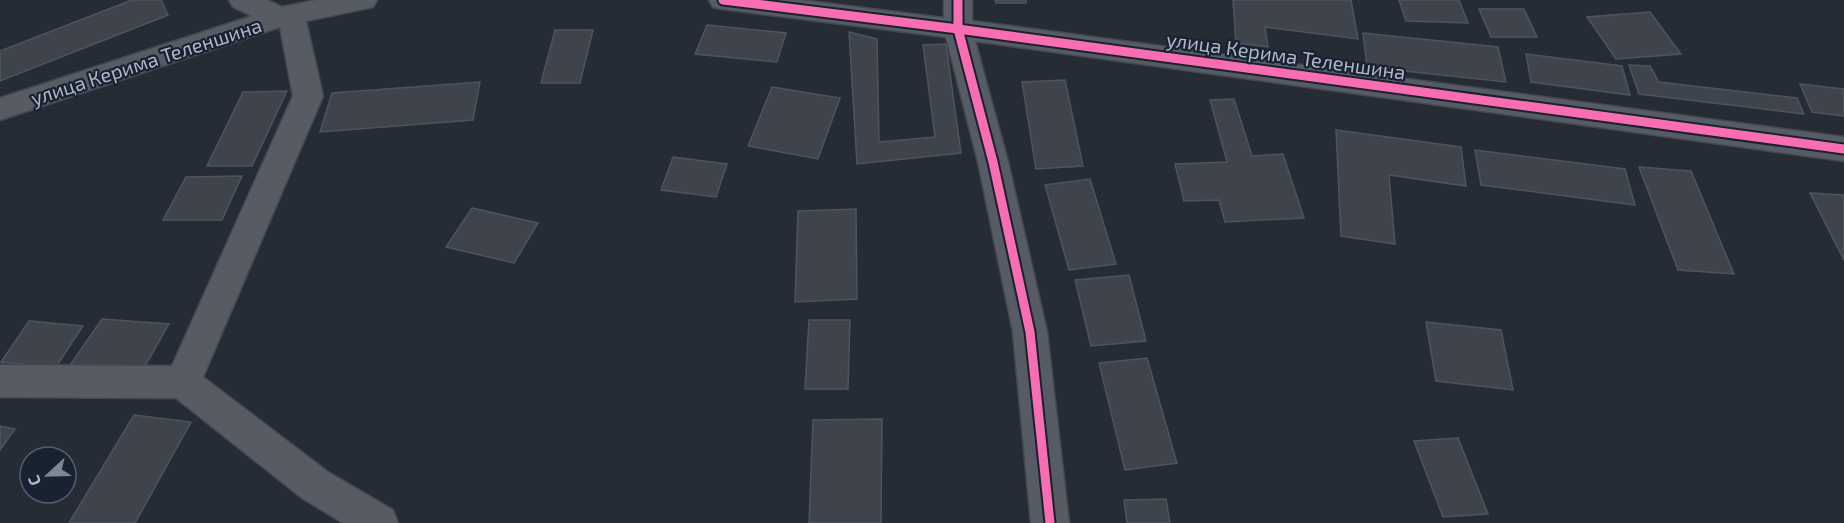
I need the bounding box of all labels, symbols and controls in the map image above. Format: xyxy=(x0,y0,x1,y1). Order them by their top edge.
street label: улица Керима Теленшина xyxy=(28,12,265,111)
street label: улица Керима Теленшина xyxy=(1165,26,1407,85)
north arrow xyxy=(18,445,78,505)
text: С xyxy=(23,473,44,489)

